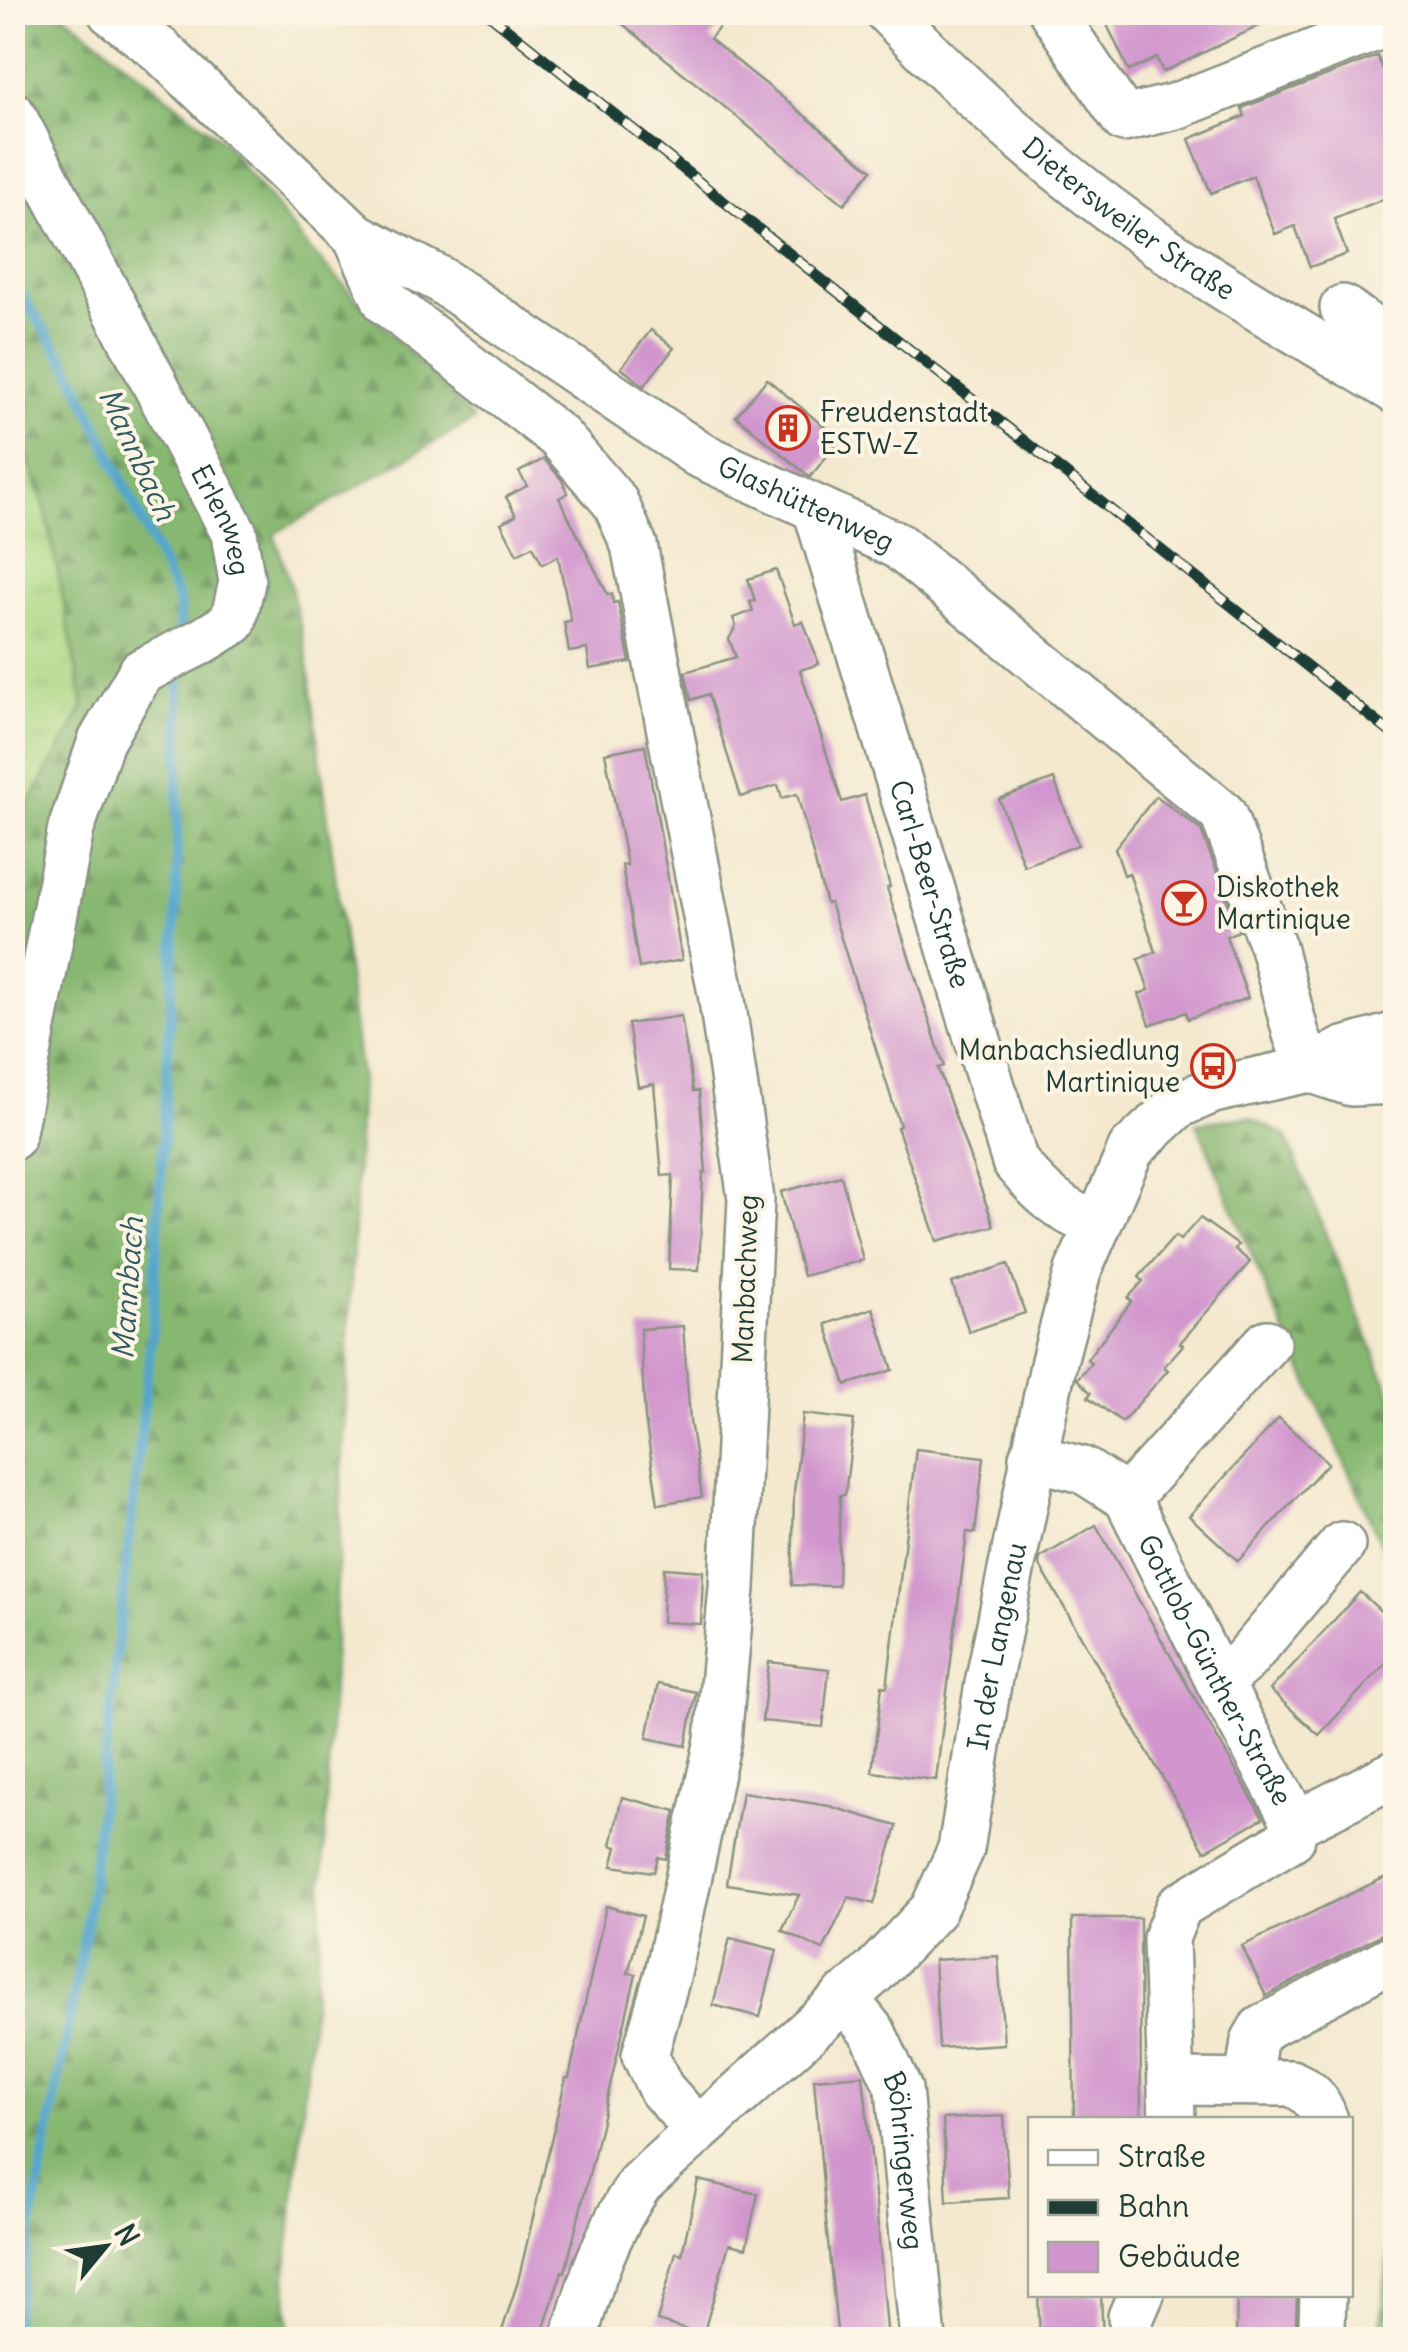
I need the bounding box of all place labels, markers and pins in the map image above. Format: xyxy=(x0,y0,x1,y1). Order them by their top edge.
place label: Freudenstadt ESTW-Z xyxy=(820,394,988,462)
building icon: Freudenstadt ESTW-Z xyxy=(765,405,811,451)
place label: Diskothek Martinique xyxy=(1216,869,1351,937)
bar icon: Diskothek Martinique xyxy=(1161,880,1207,926)
place label: Manbachsiedlung Martinique xyxy=(959,1032,1180,1100)
bus stop icon: Manbachsiedlung Martinique xyxy=(1190,1043,1236,1089)

